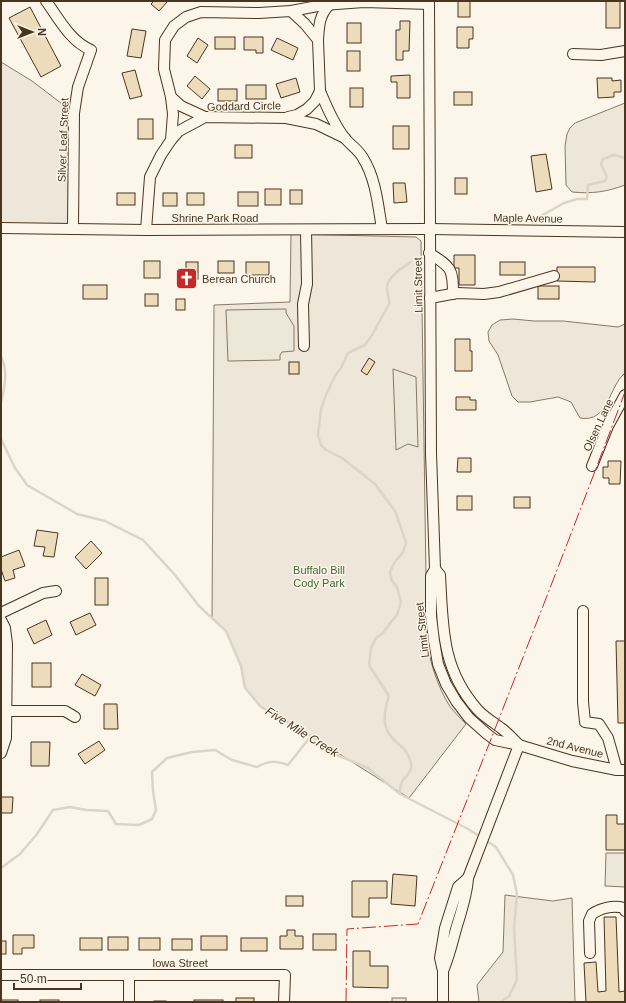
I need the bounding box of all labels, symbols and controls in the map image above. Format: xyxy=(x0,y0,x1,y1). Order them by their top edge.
north arrow xyxy=(12,12,52,52)
text: N xyxy=(36,28,48,36)
street label: Silver Leaf Street xyxy=(56,98,70,182)
street label: Goddard Circle xyxy=(207,99,281,113)
street label: Maple Avenue xyxy=(493,211,563,225)
street label: Shrine Park Road xyxy=(172,212,258,224)
street label: Limit Street xyxy=(412,257,424,313)
church icon: Berean Church xyxy=(174,266,200,292)
place label: Berean Church xyxy=(202,273,276,285)
street label: Olsen Lane xyxy=(581,397,615,453)
park label: Buffalo Bill Cody Park xyxy=(293,564,345,589)
street label: Limit Street xyxy=(413,602,431,658)
water label: Five Mile Creek xyxy=(263,704,342,761)
street label: 2nd Avenue xyxy=(545,734,605,760)
street label: Iowa Street xyxy=(152,957,208,969)
scale bar xyxy=(14,965,81,991)
text: 50 m xyxy=(20,972,47,986)

